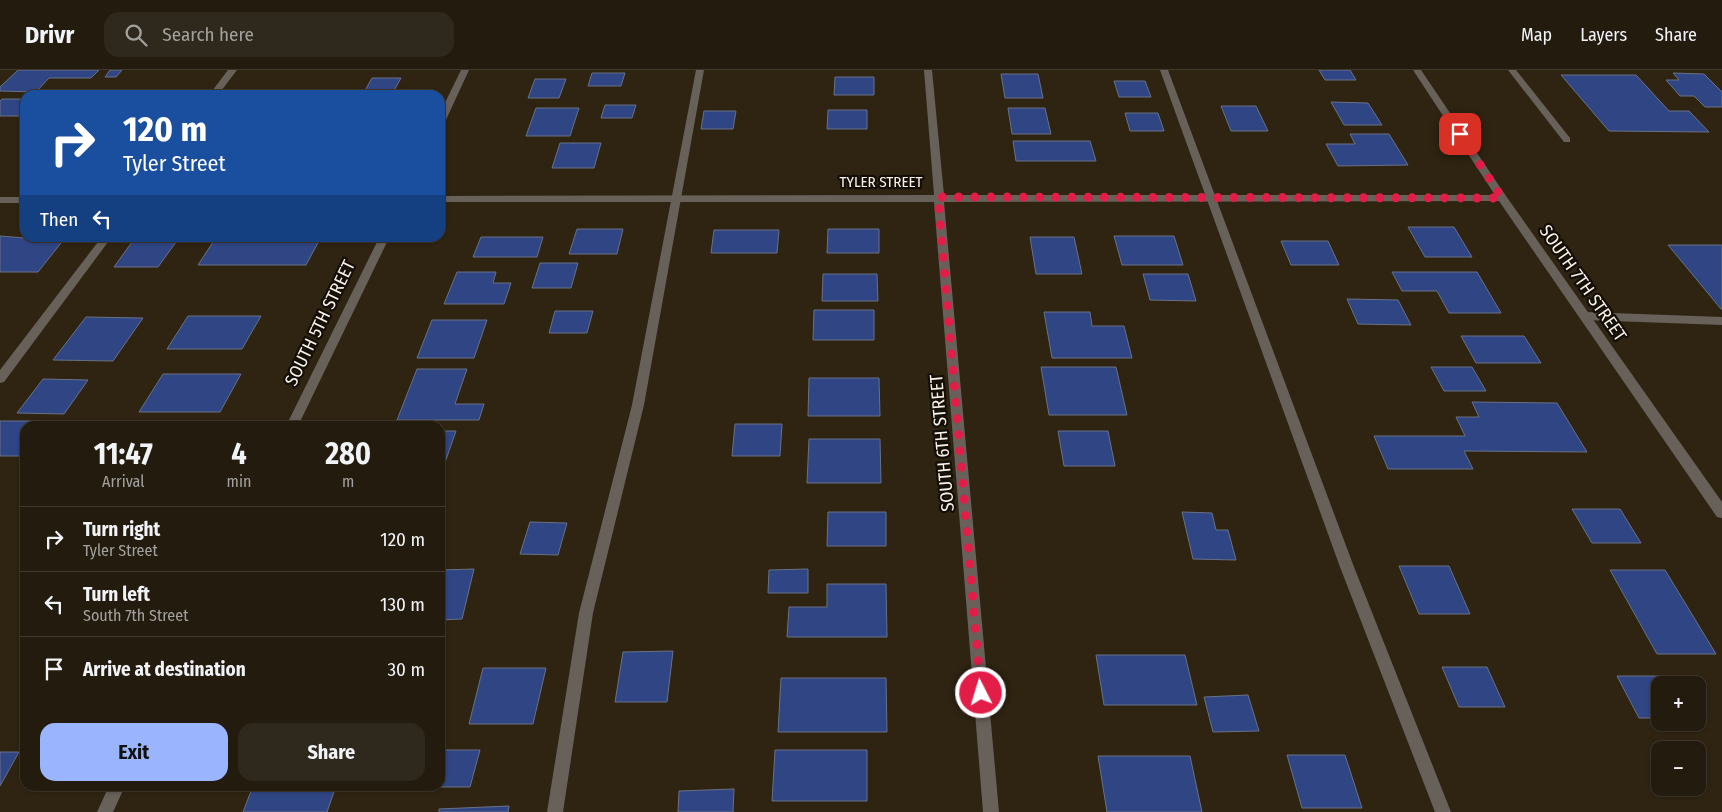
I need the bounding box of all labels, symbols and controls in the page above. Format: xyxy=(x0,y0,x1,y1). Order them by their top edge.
search box xyxy=(104,12,454,57)
text: Drivr xyxy=(25,21,74,49)
icon: search xyxy=(122,21,150,49)
text: Search here xyxy=(162,23,254,46)
text: Map xyxy=(1521,24,1552,46)
text: Layers xyxy=(1580,24,1627,46)
text: Share xyxy=(1655,24,1697,46)
text: 120 m xyxy=(123,108,207,150)
icon: right xyxy=(40,110,105,175)
pin xyxy=(1439,113,1481,155)
icon: arrive xyxy=(1446,120,1474,148)
text: Tyler Street xyxy=(123,150,226,177)
street label: TYLER STREET xyxy=(839,173,923,191)
icon: left xyxy=(88,205,116,233)
text: Then xyxy=(40,208,78,231)
street label: SOUTH 7TH STREET xyxy=(1535,221,1632,346)
street label: SOUTH 5TH STREET xyxy=(280,256,360,389)
street label: SOUTH 6TH STREET xyxy=(925,373,959,513)
text: 11:47 xyxy=(94,436,153,472)
text: 4 xyxy=(231,436,247,472)
text: 280 xyxy=(325,436,371,472)
text: Arrival xyxy=(102,472,145,491)
text: min xyxy=(227,472,251,491)
text: m xyxy=(342,472,354,491)
text: Turn right xyxy=(83,518,160,541)
icon: right xyxy=(40,525,68,553)
text: 120 m xyxy=(380,528,425,551)
text: Tyler Street xyxy=(83,541,158,560)
text: Turn left xyxy=(83,583,150,606)
icon: left xyxy=(40,590,68,618)
text: 130 m xyxy=(380,593,425,616)
text: South 7th Street xyxy=(83,606,188,625)
icon: arrive xyxy=(40,655,68,683)
text: Arrive at destination xyxy=(83,658,246,681)
text: 30 m xyxy=(387,658,425,681)
position arrow xyxy=(954,666,1006,718)
map controls xyxy=(1651,676,1706,796)
button: + xyxy=(1651,676,1706,731)
button: Exit xyxy=(40,723,228,781)
button: Share xyxy=(238,723,425,781)
button: − xyxy=(1651,741,1706,796)

